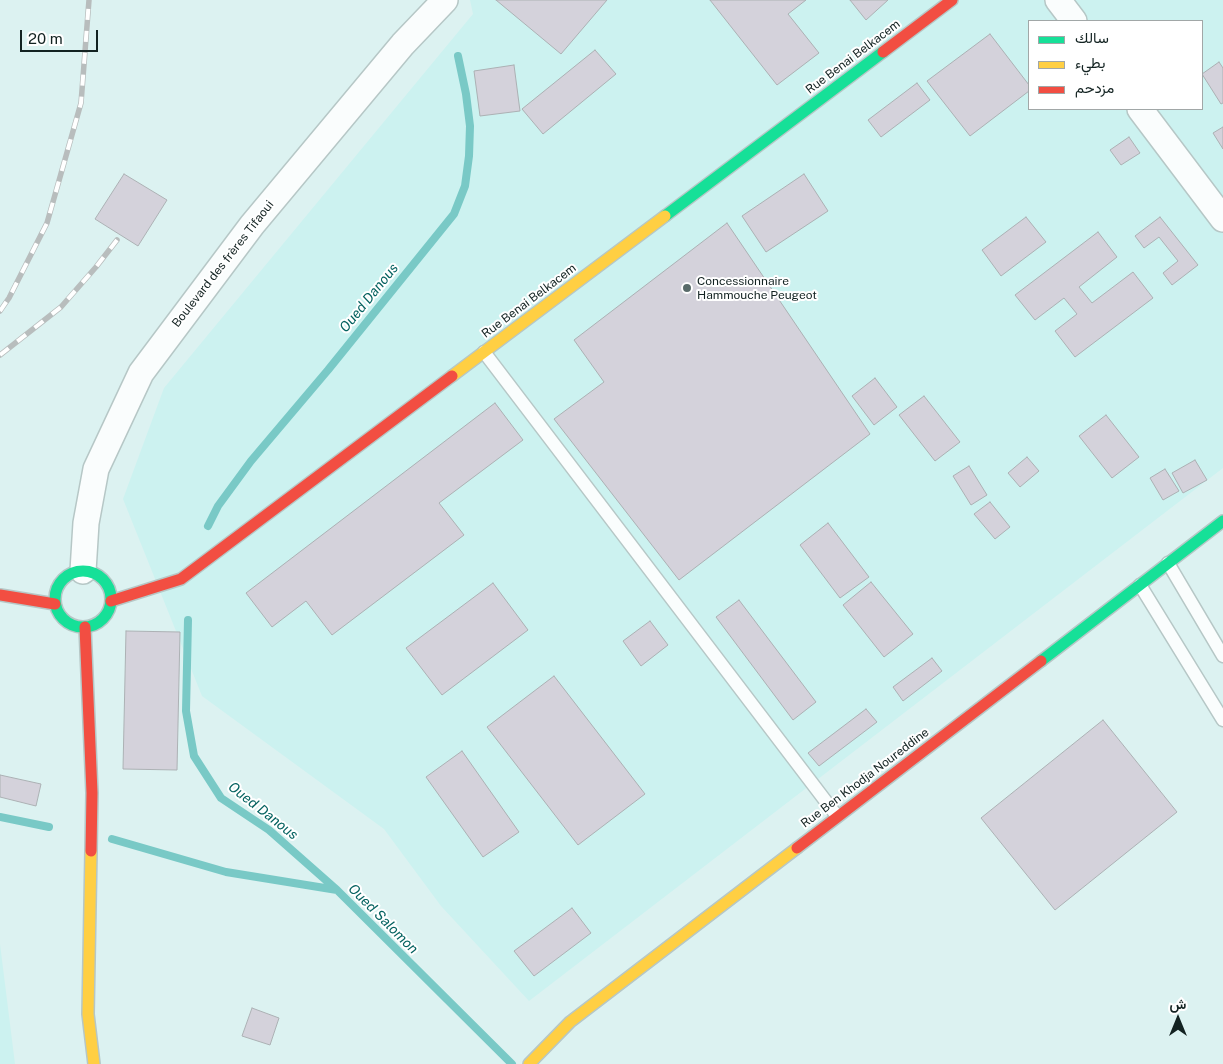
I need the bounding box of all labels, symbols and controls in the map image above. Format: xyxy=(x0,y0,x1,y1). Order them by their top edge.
street label: Rue Benai Belkacem xyxy=(803,17,903,97)
scale bar xyxy=(22,20,100,52)
legend xyxy=(1028,20,1203,110)
text: سالك xyxy=(1075,29,1109,46)
text: 20 m xyxy=(28,30,63,47)
text: بطيء xyxy=(1075,54,1105,71)
text: مزدحم xyxy=(1075,79,1114,96)
street label: Boulevard des frères Tifaoui xyxy=(169,198,277,330)
water label: Oued Danous xyxy=(336,260,402,336)
street label: Rue Benai Belkacem xyxy=(479,261,579,341)
place label: Concessionnaire Hammouche Peugeot xyxy=(697,274,817,302)
marker: Concessionnaire Hammouche Peugeot xyxy=(681,282,693,294)
street label: Rue Ben Khodja Noureddine xyxy=(798,725,932,831)
water label: Oued Danous xyxy=(225,779,301,843)
water label: Oued Salomon xyxy=(345,881,421,957)
north arrow xyxy=(1153,994,1203,1044)
text: ش xyxy=(1170,996,1186,1012)

